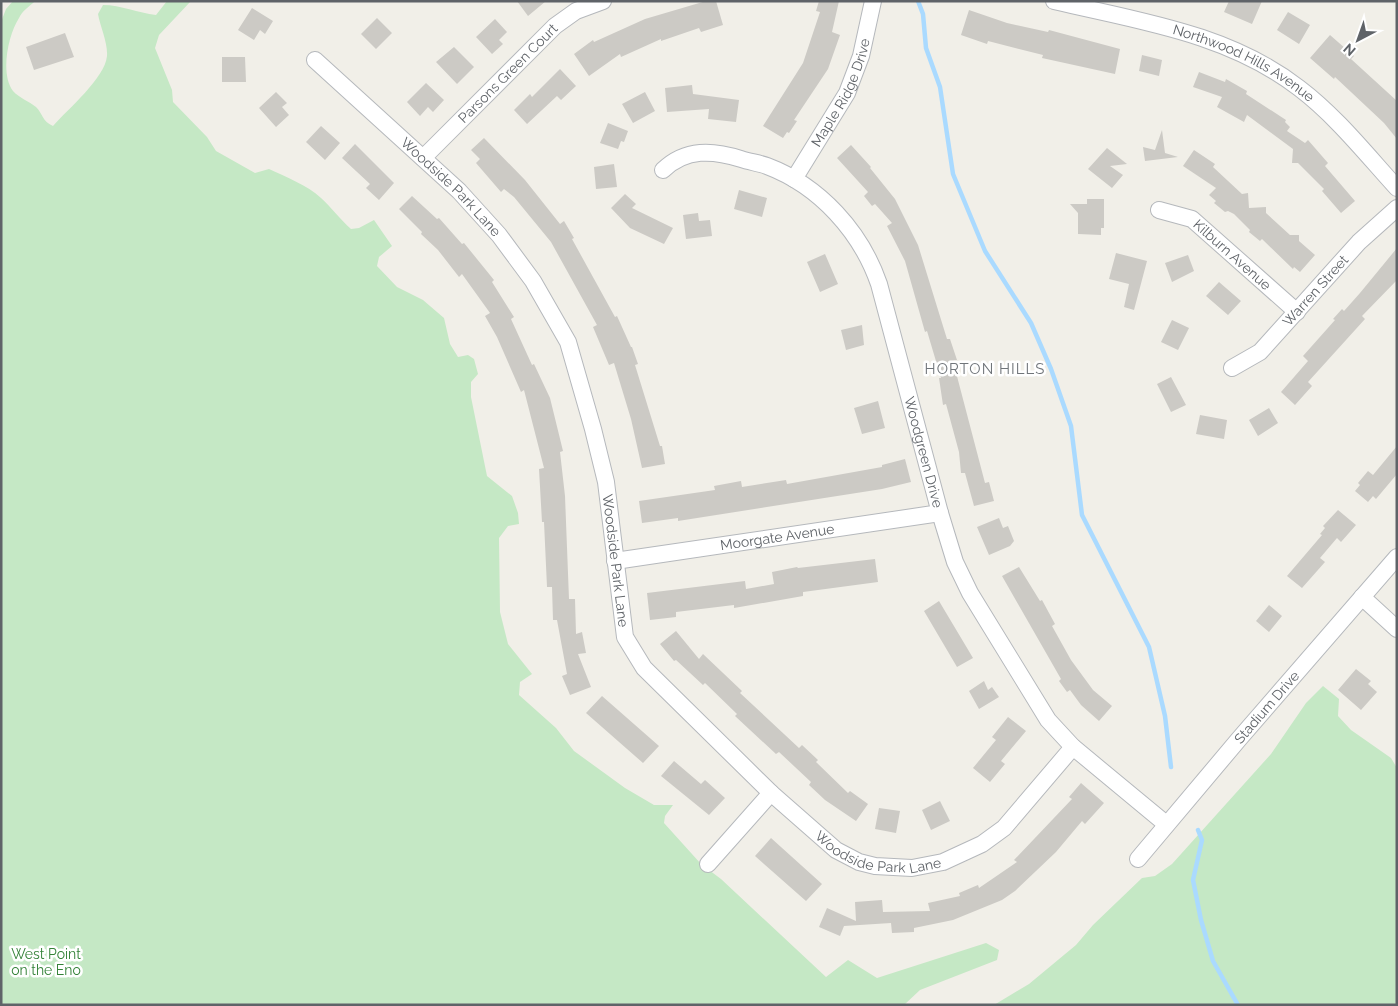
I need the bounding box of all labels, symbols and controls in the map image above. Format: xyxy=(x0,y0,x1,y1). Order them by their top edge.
north arrow xyxy=(1333,15,1383,65)
street label: Parsons Green Court xyxy=(455,20,561,126)
street label: Northwood Hills Avenue xyxy=(1171,21,1318,105)
street label: Maple Ridge Drive xyxy=(808,37,873,150)
text: N xyxy=(1340,40,1359,59)
street label: Woodside Park Lane xyxy=(398,134,504,239)
street label: Kilburn Avenue xyxy=(1190,216,1274,293)
street label: Warren Street xyxy=(1279,251,1352,329)
district label: HORTON HILLS xyxy=(925,360,1045,378)
street label: Woodgreen Drive xyxy=(901,395,946,509)
street label: Woodside Park Lane xyxy=(600,493,632,628)
street label: Moorgate Avenue xyxy=(719,521,835,553)
street label: Stadium Drive xyxy=(1231,668,1302,747)
street label: Woodside Park Lane xyxy=(812,828,943,876)
park label: West Point on the Eno xyxy=(11,946,81,978)

